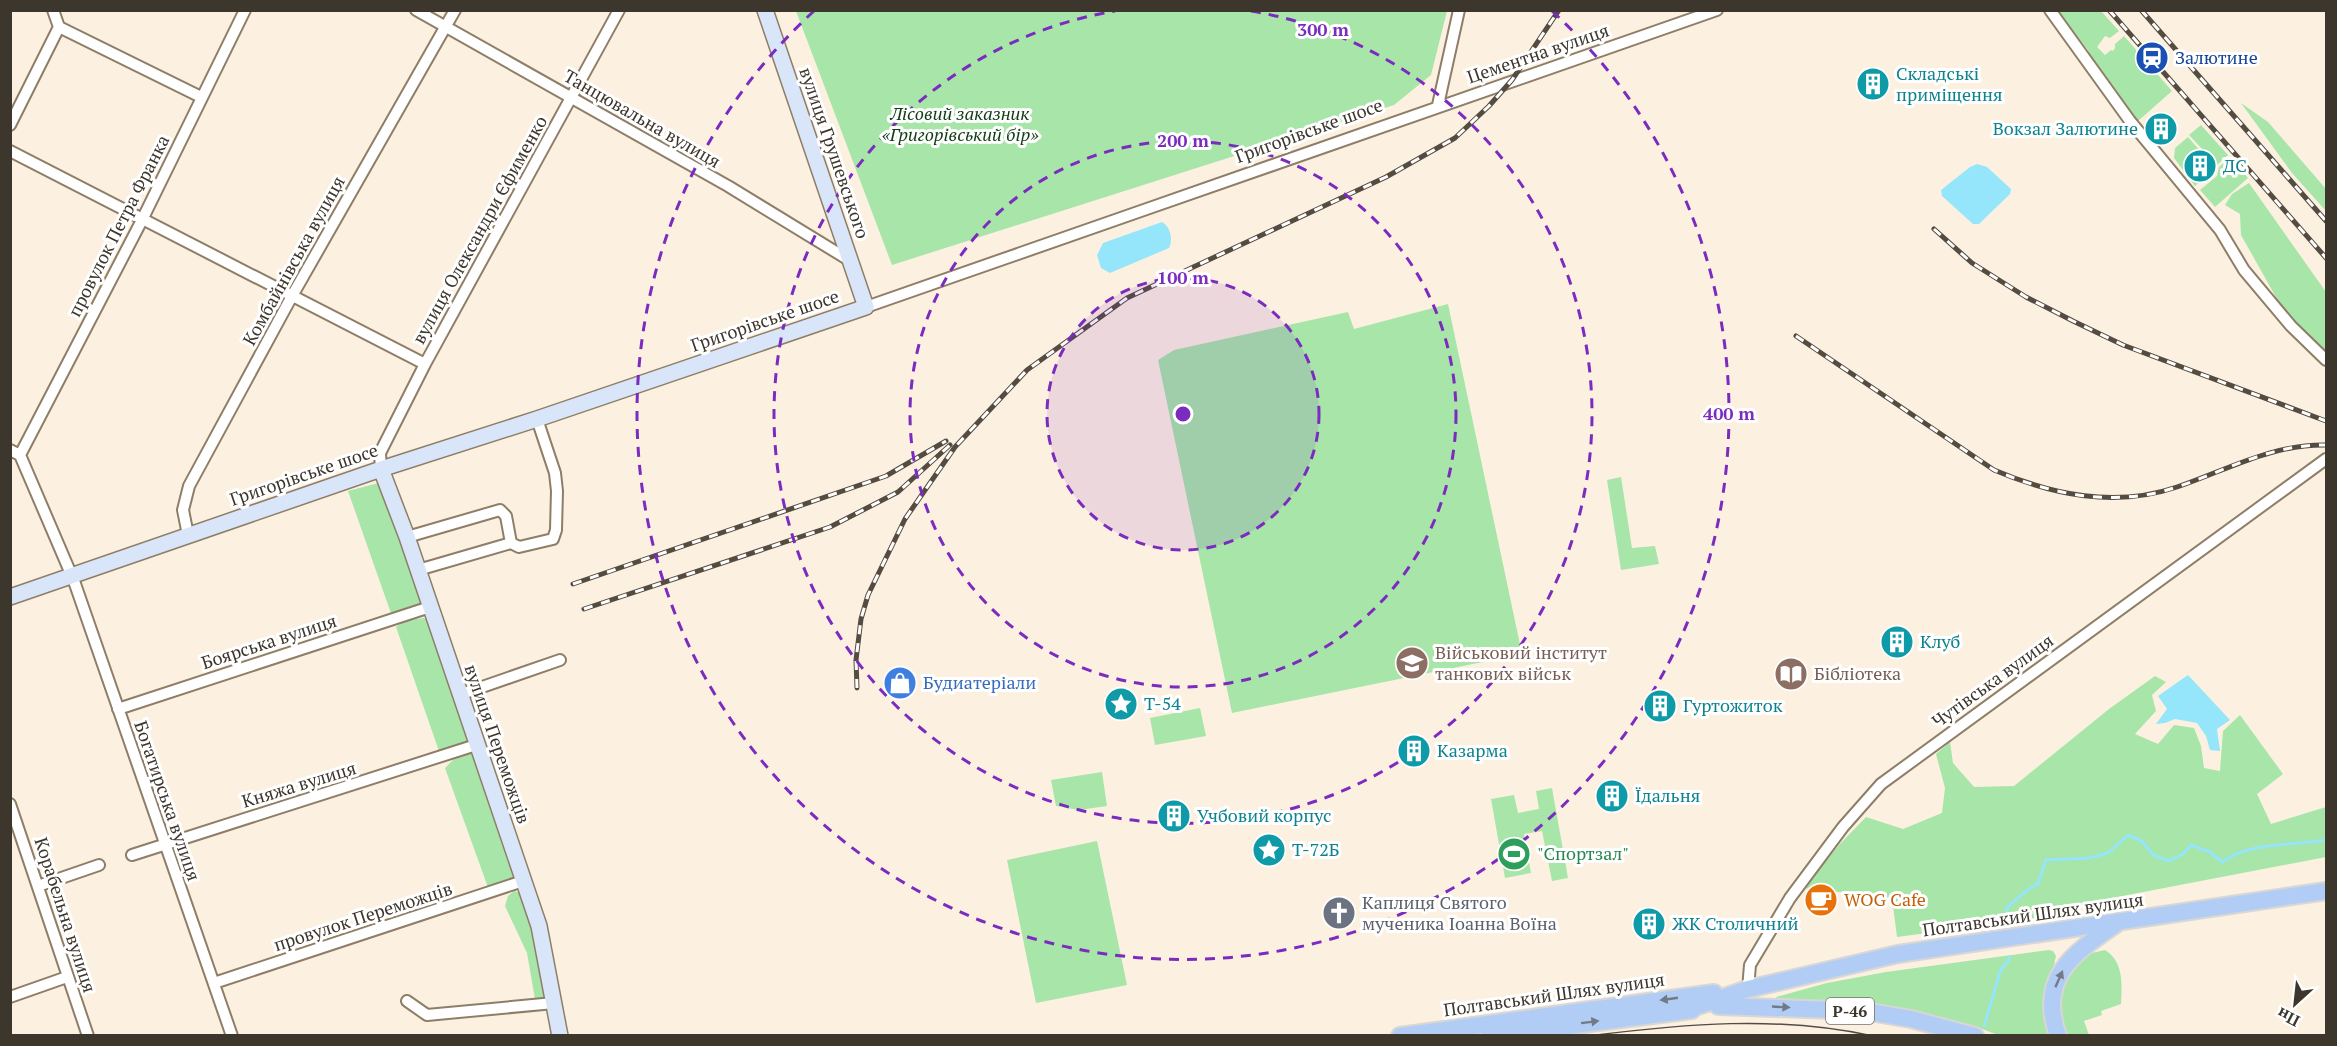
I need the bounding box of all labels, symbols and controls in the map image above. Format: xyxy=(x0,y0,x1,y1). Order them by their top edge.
text: 300 m xyxy=(1297,17,1349,41)
street label: Цементна вулиця xyxy=(1464,18,1612,89)
station icon: Залютине xyxy=(2134,40,2170,76)
place label: Залютине xyxy=(2175,45,2258,69)
place label: Складські приміщення xyxy=(1896,61,2003,106)
street label: Танцювальна вулиця xyxy=(560,63,725,173)
street label: вулиця Грушевського xyxy=(794,64,876,242)
building icon: Складські приміщення xyxy=(1855,66,1891,102)
street label: Григорівське шосе xyxy=(1232,92,1386,168)
park label: Лісовий заказник «Григорівський бір» xyxy=(882,101,1039,146)
street label: вулиця Олександри Єфименко xyxy=(406,111,552,348)
building icon: Вокзал Залютине xyxy=(2143,111,2179,147)
place label: Вокзал Залютине xyxy=(1993,116,2138,140)
text: 200 m xyxy=(1157,128,1209,152)
street label: провулок Петра Франка xyxy=(62,131,174,321)
building icon: ДС xyxy=(2182,148,2218,184)
place label: ДС xyxy=(2223,153,2247,177)
street label: Комбайнівська вулиця xyxy=(237,172,350,350)
text: 100 m xyxy=(1157,265,1209,289)
street label: Григорівське шосе xyxy=(687,283,842,357)
text: 400 m xyxy=(1703,401,1755,425)
centre of rings xyxy=(1173,404,1193,424)
street label: Григорівське шосе xyxy=(226,437,381,511)
street label: Боярська вулиця xyxy=(198,608,339,674)
building icon: Клуб xyxy=(1879,624,1915,660)
street label: Чутівська вулиця xyxy=(1927,628,2058,732)
place label: Клуб xyxy=(1920,629,1960,653)
place label: Військовий інститут танкових військ xyxy=(1435,640,1607,685)
school or university icon: Військовий інститут танкових військ xyxy=(1394,645,1430,681)
library icon: Бібліотека xyxy=(1773,656,1809,692)
street label: вулиця Переможців xyxy=(459,661,536,827)
place label: Бібліотека xyxy=(1814,661,1901,685)
shop icon: Будиатеріали xyxy=(882,665,918,701)
place label: Будиатеріали xyxy=(923,670,1036,694)
place icon: Т-54 xyxy=(1103,686,1139,722)
building icon: Гуртожиток xyxy=(1642,688,1678,724)
place label: Т-54 xyxy=(1144,691,1181,715)
place label: Гуртожиток xyxy=(1683,693,1783,717)
street label: Богатирська вулиця xyxy=(129,717,207,884)
building icon: Казарма xyxy=(1396,733,1432,769)
place label: Казарма xyxy=(1437,738,1508,762)
street label: Княжа вулиця xyxy=(239,755,359,813)
building icon: Їдальня xyxy=(1594,778,1630,814)
place label: Їдальня xyxy=(1635,783,1700,807)
building icon: Учбовий корпус xyxy=(1156,798,1192,834)
place label: Учбовий корпус xyxy=(1197,803,1331,827)
place icon: Т-72Б xyxy=(1251,832,1287,868)
street label: Корабельна вулиця xyxy=(30,834,102,995)
sports icon: "Спортзал" xyxy=(1496,836,1532,872)
place label: Т-72Б xyxy=(1292,837,1340,861)
place label: "Спортзал" xyxy=(1537,841,1629,865)
street label: провулок Переможців xyxy=(270,876,455,956)
cafe icon: WOG Cafe xyxy=(1803,882,1839,918)
place label: WOG Cafe xyxy=(1844,887,1926,911)
street label: Полтавський Шлях вулиця xyxy=(1921,887,2145,941)
place label: Каплиця Святого мученика Іоанна Воїна xyxy=(1362,890,1557,935)
church icon: Каплиця Святого мученика Іоанна Воїна xyxy=(1321,895,1357,931)
building icon: ЖК Столичний xyxy=(1631,906,1667,942)
place label: ЖК Столичний xyxy=(1672,911,1798,935)
street label: Полтавський Шлях вулиця xyxy=(1442,967,1666,1021)
one-way arrow xyxy=(2055,970,2064,988)
north arrow xyxy=(2265,974,2325,1034)
one-way arrow xyxy=(1659,994,1678,1003)
road number: Р-46 xyxy=(1826,998,1874,1024)
text: Пн xyxy=(2273,1002,2303,1032)
one-way arrow xyxy=(1772,1003,1791,1012)
one-way arrow xyxy=(1581,1018,1600,1027)

